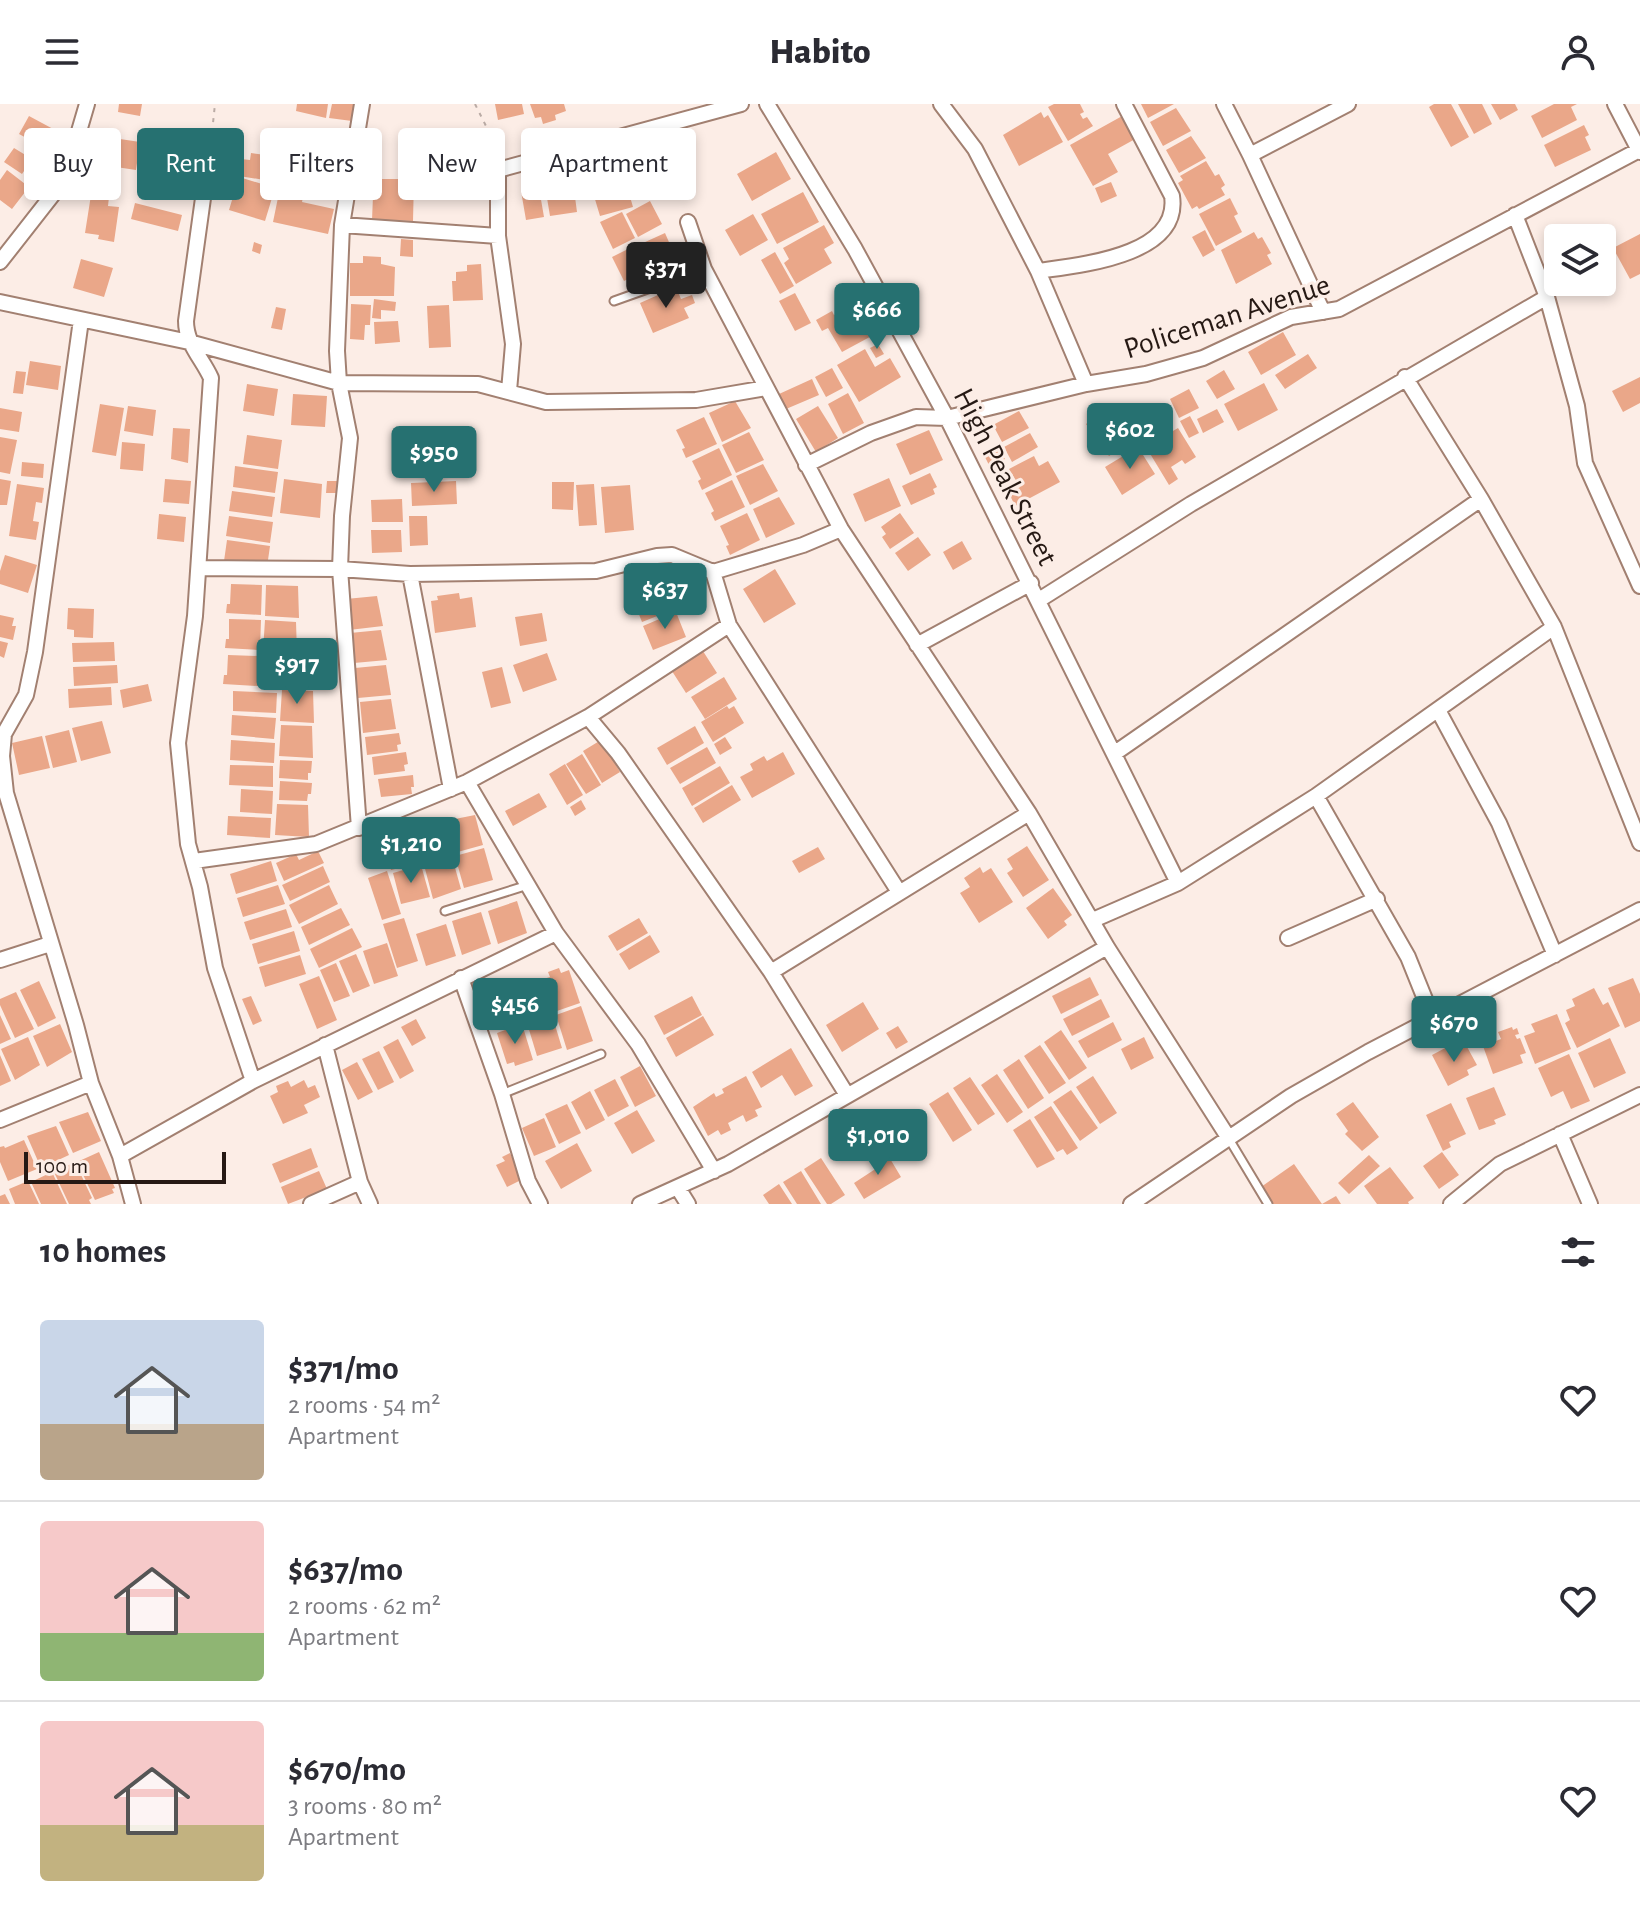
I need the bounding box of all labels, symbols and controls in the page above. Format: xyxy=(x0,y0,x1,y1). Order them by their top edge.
icon: menu xyxy=(40,30,84,74)
icon: person xyxy=(1556,30,1600,74)
text: Habito xyxy=(769,34,871,70)
chip: Buy xyxy=(24,128,121,200)
chip: Rent xyxy=(137,128,244,200)
chip: Filters xyxy=(260,128,382,200)
chip: New xyxy=(398,128,505,200)
chip: Apartment xyxy=(521,128,696,200)
map controls xyxy=(1544,224,1616,296)
button: layers xyxy=(1544,224,1616,296)
pin: $371 xyxy=(619,242,713,310)
text: $371 xyxy=(644,255,688,281)
street label: Policeman Avenue xyxy=(1120,270,1334,364)
pin: $666 xyxy=(830,283,924,351)
text: $666 xyxy=(852,296,902,322)
street label: High Peak Street xyxy=(948,384,1063,571)
pin: $602 xyxy=(1083,403,1177,471)
text: $602 xyxy=(1105,416,1155,442)
pin: $950 xyxy=(387,426,481,494)
text: $950 xyxy=(409,439,459,465)
pin: $637 xyxy=(618,563,712,631)
text: $637 xyxy=(642,576,688,602)
pin: $917 xyxy=(250,638,344,706)
text: $917 xyxy=(275,651,319,677)
pin: $1,210 xyxy=(346,817,476,885)
text: $1,210 xyxy=(380,830,442,856)
pin: $456 xyxy=(468,978,562,1046)
text: $456 xyxy=(491,991,539,1017)
pin: $670 xyxy=(1407,996,1501,1064)
text: $670 xyxy=(1429,1009,1479,1035)
pin: $1,010 xyxy=(813,1109,943,1177)
text: $1,010 xyxy=(846,1122,910,1148)
scale bar xyxy=(24,1148,226,1184)
text: 100 m xyxy=(36,1155,88,1177)
icon: filters xyxy=(1556,1230,1600,1274)
text: 10 homes xyxy=(40,1235,166,1269)
icon: home xyxy=(104,1352,200,1448)
text: $371/mo xyxy=(288,1352,399,1386)
icon: heart xyxy=(1556,1378,1600,1422)
text: 2 rooms · 54 m² xyxy=(288,1392,440,1418)
text: Apartment xyxy=(288,1423,399,1449)
icon: home xyxy=(104,1553,200,1649)
text: $637/mo xyxy=(288,1553,403,1587)
icon: heart xyxy=(1556,1579,1600,1623)
text: 2 rooms · 62 m² xyxy=(288,1593,441,1619)
text: Apartment xyxy=(288,1624,399,1650)
icon: home xyxy=(104,1753,200,1849)
text: $670/mo xyxy=(288,1753,406,1787)
icon: heart xyxy=(1556,1779,1600,1823)
text: 3 rooms · 80 m² xyxy=(288,1793,442,1819)
text: Apartment xyxy=(288,1824,399,1850)

